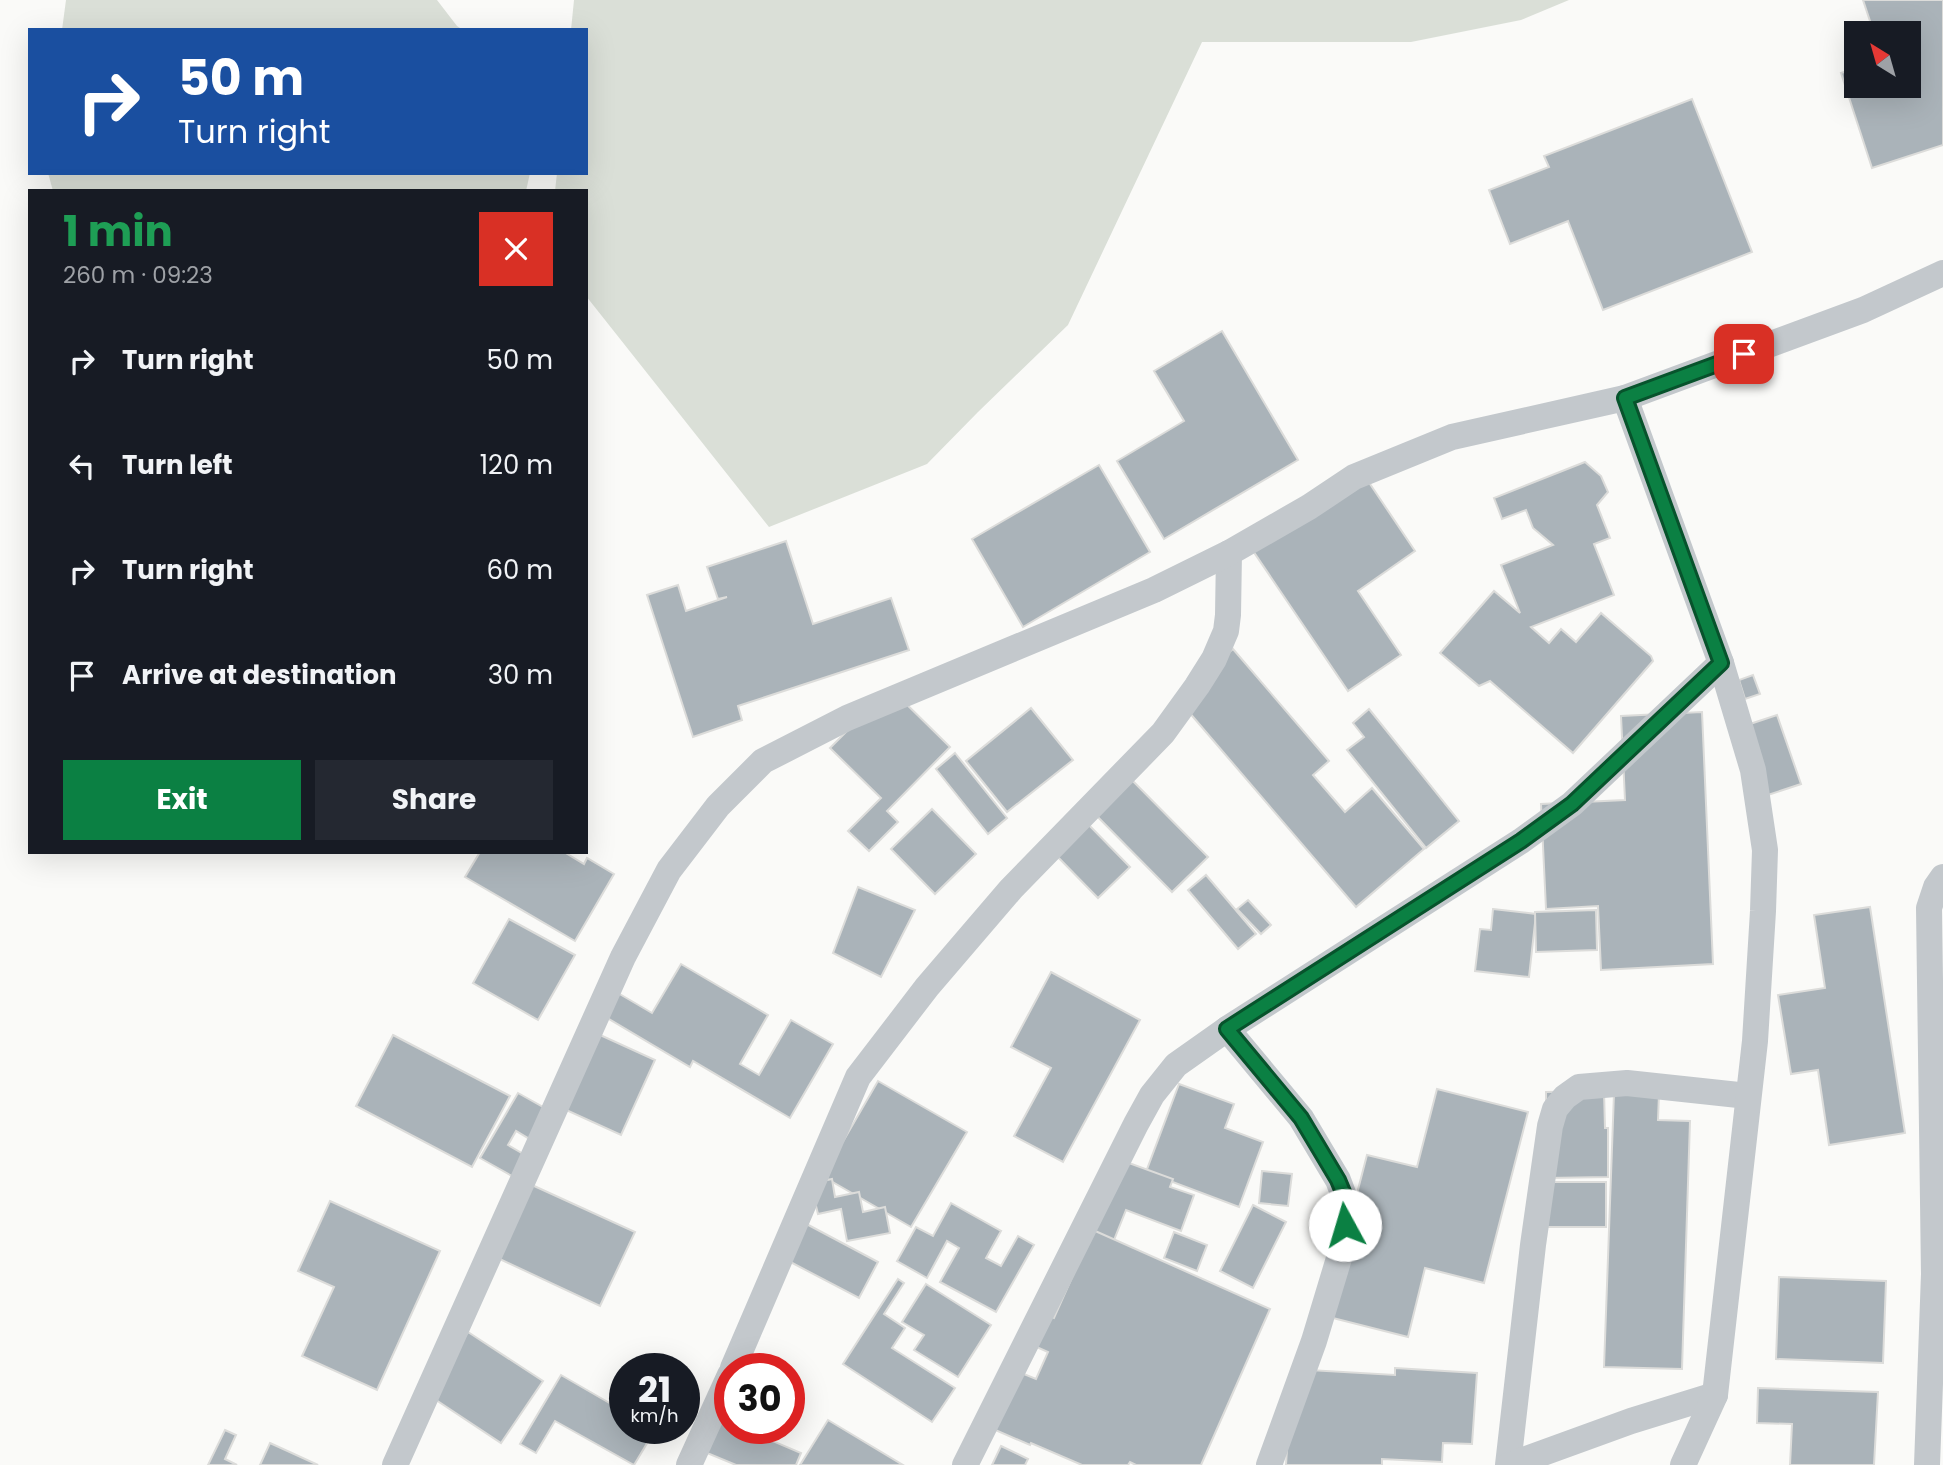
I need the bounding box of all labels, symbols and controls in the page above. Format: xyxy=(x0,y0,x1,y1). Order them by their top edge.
north arrow xyxy=(1844,21,1922,98)
map controls xyxy=(1844,21,1921,98)
text: 50 m xyxy=(178,44,304,112)
icon: right xyxy=(63,56,154,147)
text: Turn right xyxy=(178,109,330,154)
text: 1 min xyxy=(63,202,173,261)
button: close xyxy=(479,212,553,286)
text: 260 m · 09:23 xyxy=(63,259,213,291)
pin xyxy=(1714,324,1774,384)
icon: arrive xyxy=(1725,335,1763,373)
icon: right xyxy=(63,342,101,380)
text: Turn right xyxy=(122,342,254,378)
text: 50 m xyxy=(487,342,553,378)
icon: left xyxy=(63,447,101,485)
text: Turn left xyxy=(122,447,233,483)
text: 120 m xyxy=(480,447,553,483)
icon: right xyxy=(63,552,101,590)
text: Turn right xyxy=(122,552,254,588)
text: 60 m xyxy=(486,552,553,588)
icon: arrive xyxy=(63,657,101,695)
text: Arrive at destination xyxy=(122,657,397,693)
text: 30 m xyxy=(488,657,553,693)
button: Exit xyxy=(63,760,301,840)
button: Share xyxy=(315,760,553,840)
position arrow xyxy=(1308,1188,1382,1262)
speed limit sign: 30 xyxy=(714,1353,805,1444)
text: 21 xyxy=(638,1365,671,1414)
text: km/h xyxy=(631,1403,678,1428)

